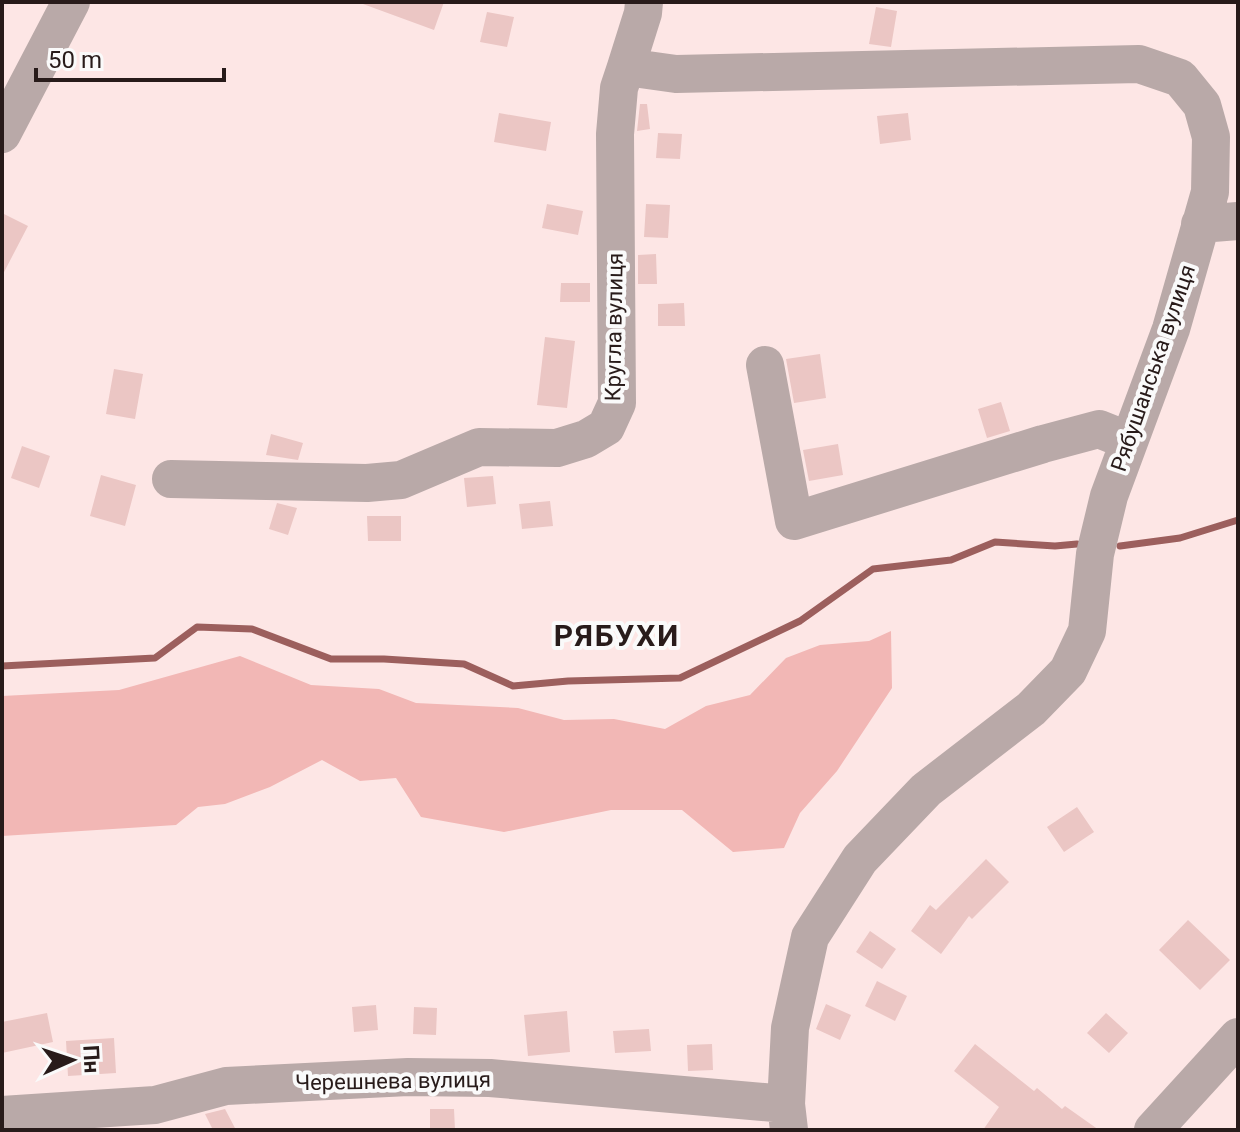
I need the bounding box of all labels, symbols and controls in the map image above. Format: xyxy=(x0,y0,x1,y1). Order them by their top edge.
scale bar xyxy=(36,32,224,82)
text: 50 m xyxy=(48,46,102,74)
street label: Кругла вулиця xyxy=(600,253,628,401)
street label: Рябушанська вулиця xyxy=(1106,261,1200,475)
district label: РЯБУХИ xyxy=(554,618,680,653)
north arrow xyxy=(32,1020,112,1100)
text: Пн xyxy=(78,1044,105,1074)
street label: Черешнева вулиця xyxy=(295,1067,491,1095)

